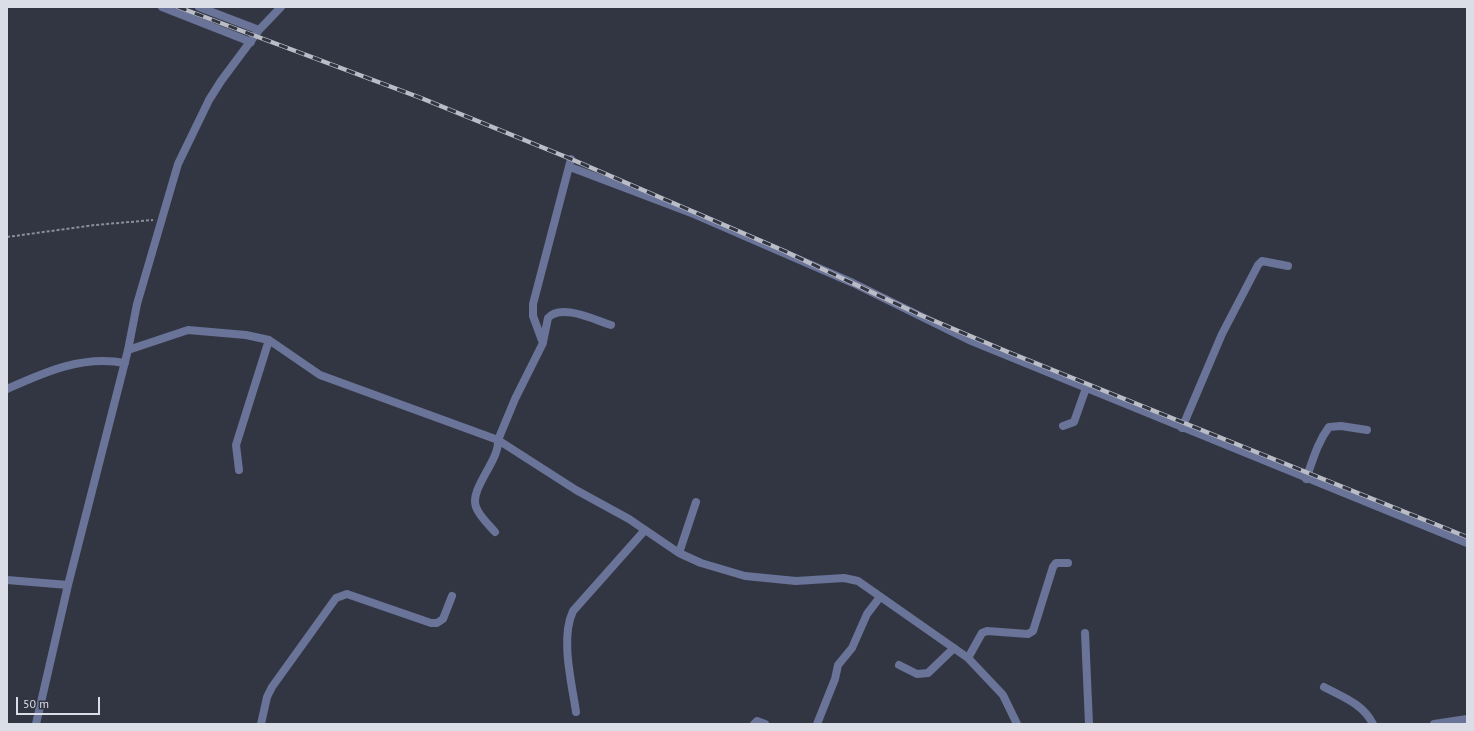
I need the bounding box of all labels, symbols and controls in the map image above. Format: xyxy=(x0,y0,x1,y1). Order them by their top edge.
scale bar xyxy=(18,689,102,715)
text: 50 m xyxy=(23,696,49,711)

